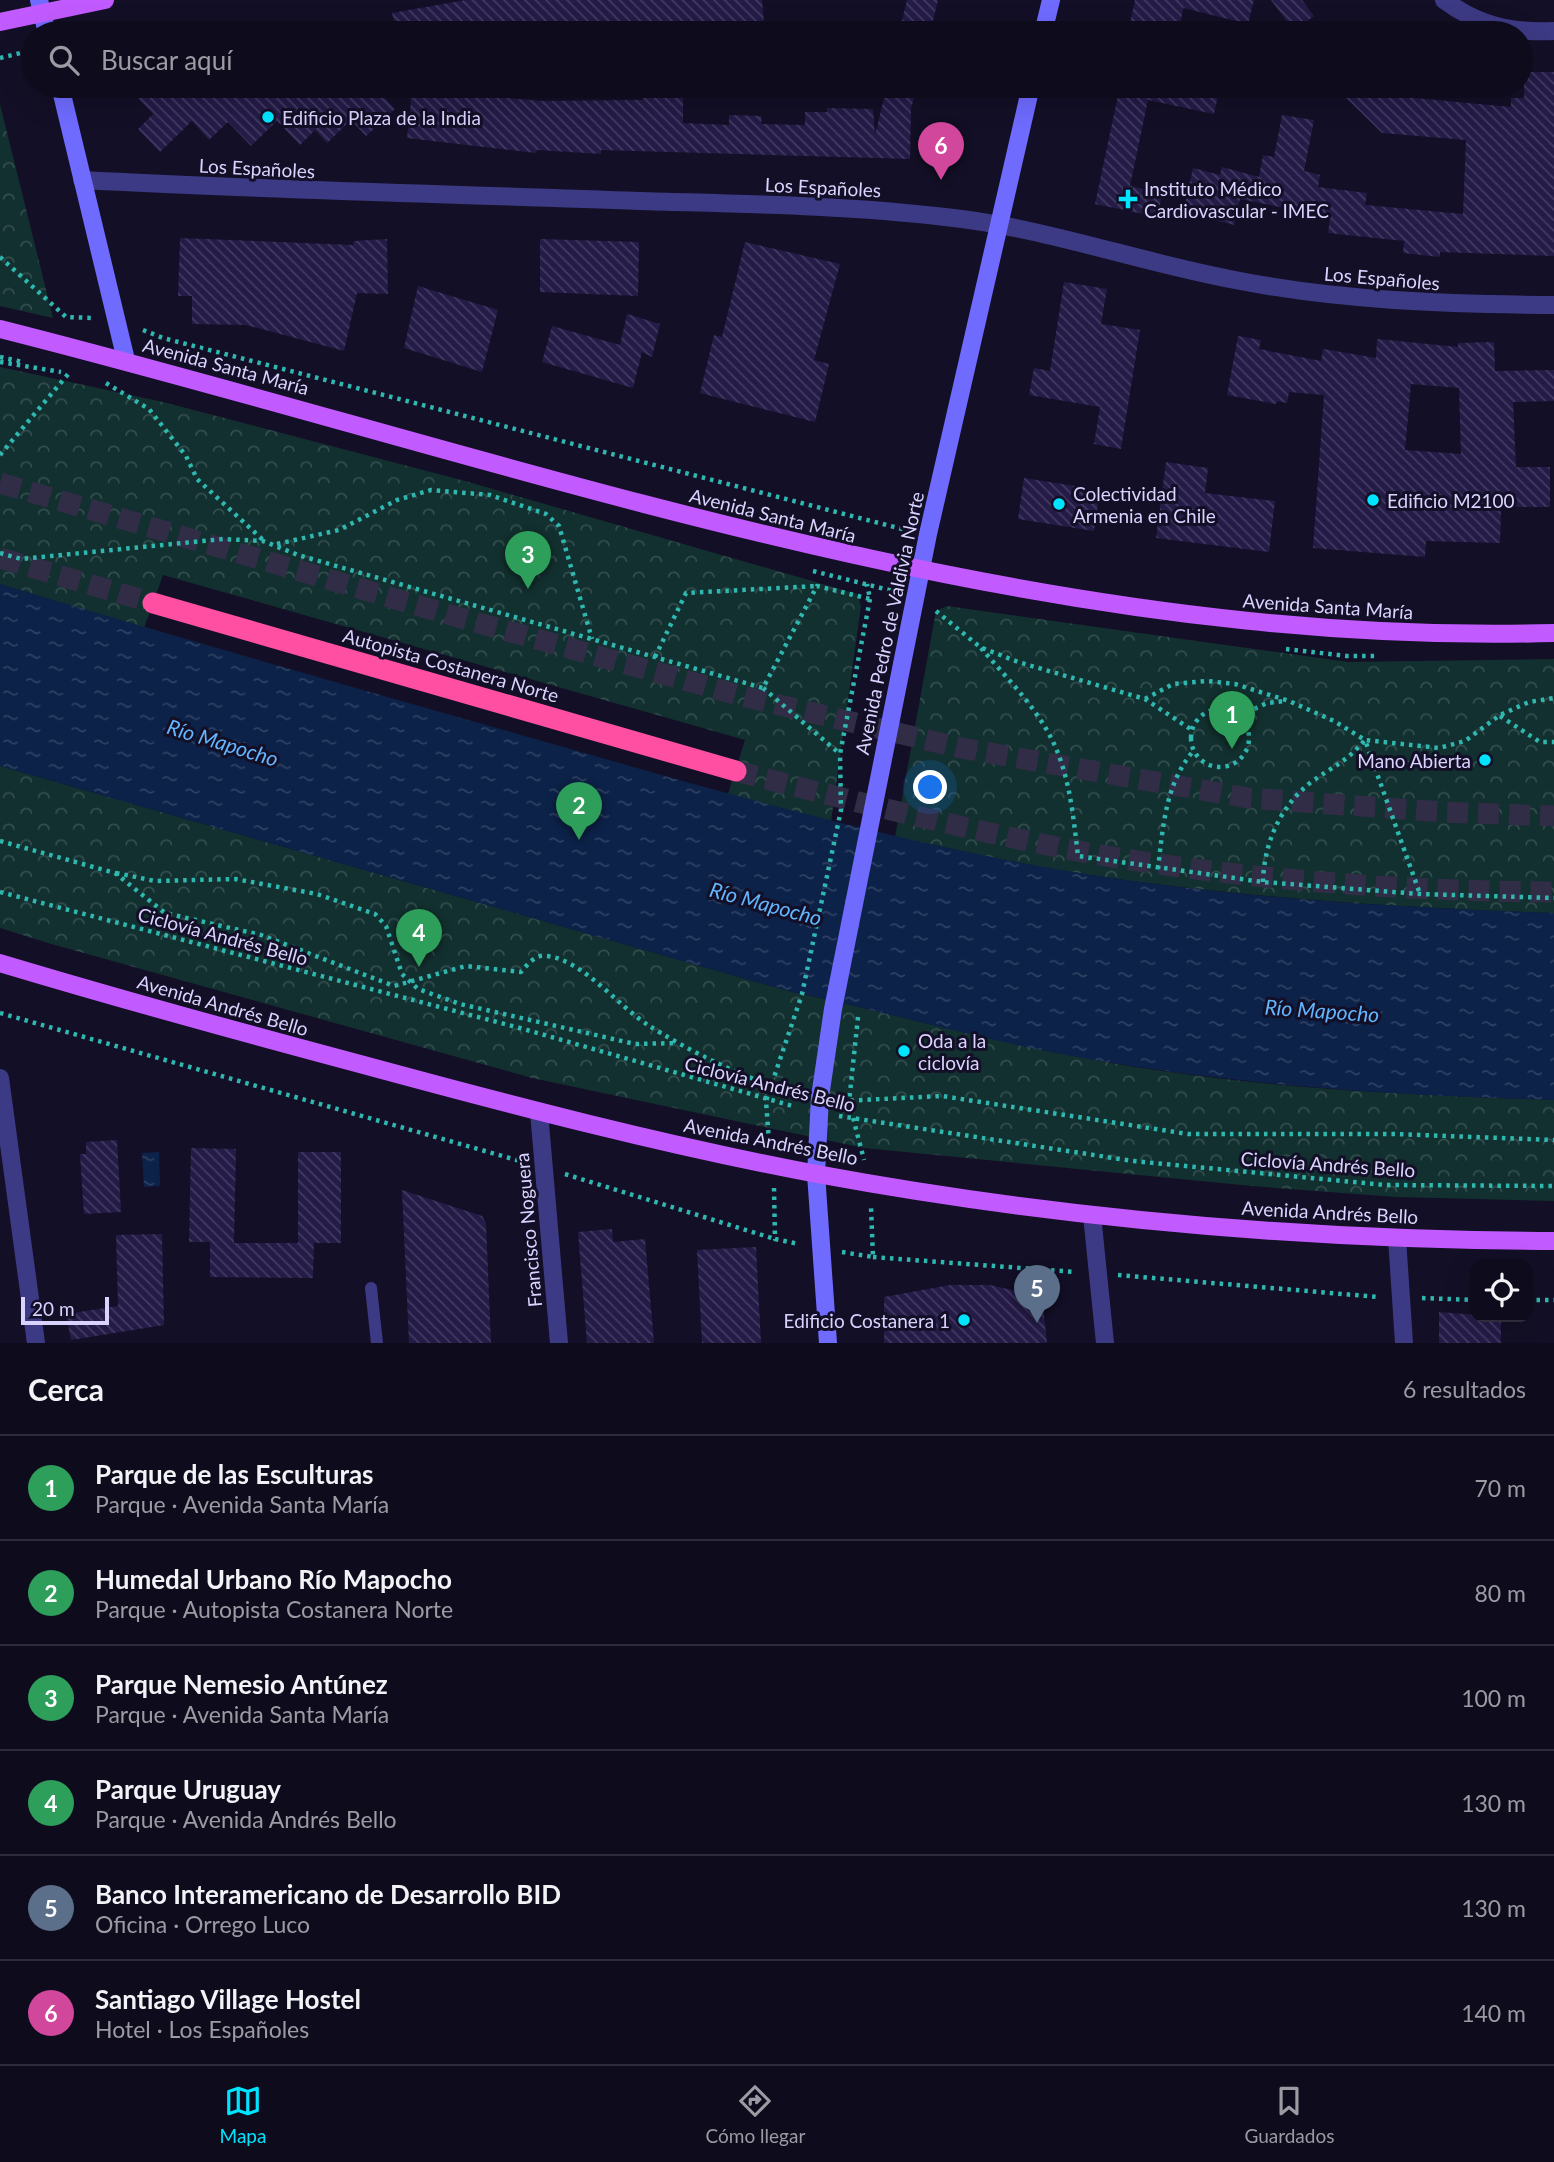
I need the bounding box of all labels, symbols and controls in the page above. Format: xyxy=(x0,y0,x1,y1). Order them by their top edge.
search box xyxy=(21,21,1533,98)
icon: search xyxy=(45,41,83,79)
text: Buscar aquí xyxy=(101,44,232,76)
place label: Edificio Plaza de la India xyxy=(282,106,481,129)
marker: Edificio Plaza de la India xyxy=(260,109,276,125)
pin: 6 xyxy=(918,122,964,180)
street label: Los Españoles xyxy=(198,153,316,183)
street label: Los Españoles xyxy=(764,172,882,202)
place label: Instituto Médico Cardiovascular - IMEC xyxy=(1144,177,1329,222)
marker: Instituto Médico Cardiovascular - IMEC xyxy=(1118,189,1138,209)
street label: Los Españoles xyxy=(1323,261,1441,295)
street label: Avenida Santa María xyxy=(141,333,311,399)
place label: Colectividad Armenia en Chile xyxy=(1073,482,1216,527)
street label: Avenida Santa María xyxy=(687,483,859,547)
street label: Avenida Pedro de Valdivia Norte xyxy=(850,489,928,757)
place label: Edificio M2100 xyxy=(1387,489,1515,512)
marker: Edificio M2100 xyxy=(1365,492,1381,508)
marker: Colectividad Armenia en Chile xyxy=(1051,496,1067,512)
pin: 3 xyxy=(505,531,551,589)
street label: Avenida Santa María xyxy=(1242,589,1414,623)
street label: Autopista Costanera Norte xyxy=(340,623,562,707)
pin: 1 xyxy=(1209,691,1255,749)
water label: Río Mapocho xyxy=(164,713,282,771)
place label: Mano Abierta xyxy=(1357,749,1471,772)
marker: Mano Abierta xyxy=(1477,752,1493,768)
your location xyxy=(913,770,947,804)
pin: 2 xyxy=(556,782,602,840)
water label: Río Mapocho xyxy=(707,876,825,930)
street label: Ciclovía Andrés Bello xyxy=(136,902,310,970)
pin: 4 xyxy=(396,909,442,967)
street label: Avenida Andrés Bello xyxy=(135,970,311,1040)
water label: Río Mapocho xyxy=(1264,994,1380,1026)
place label: Oda a la ciclovía xyxy=(918,1029,986,1074)
marker: Oda a la ciclovía xyxy=(896,1043,912,1059)
street label: Ciclovía Andrés Bello xyxy=(682,1052,858,1116)
street label: Avenida Andrés Bello xyxy=(682,1113,860,1169)
street label: Ciclovía Andrés Bello xyxy=(1240,1146,1416,1182)
street label: Francisco Noguera xyxy=(510,1152,546,1308)
street label: Avenida Andrés Bello xyxy=(1241,1196,1419,1228)
map controls xyxy=(1470,1259,1533,1322)
button: locate xyxy=(1470,1259,1533,1322)
pin: 5 xyxy=(1014,1265,1060,1323)
scale bar xyxy=(21,1294,108,1326)
text: 20 m xyxy=(32,1297,75,1320)
place label: Edificio Costanera 1 xyxy=(784,1309,950,1332)
marker: Edificio Costanera 1 xyxy=(956,1312,972,1328)
text: Cerca xyxy=(28,1371,104,1407)
text: 6 resultados xyxy=(1403,1375,1526,1403)
text: Parque de las Esculturas xyxy=(95,1458,374,1490)
text: 1 xyxy=(44,1474,58,1502)
text: 70 m xyxy=(1475,1474,1526,1502)
text: Parque · Avenida Santa María xyxy=(95,1490,389,1518)
text: Humedal Urbano Río Mapocho xyxy=(95,1563,452,1595)
text: 2 xyxy=(44,1579,58,1607)
text: 80 m xyxy=(1475,1579,1526,1607)
text: Parque · Autopista Costanera Norte xyxy=(95,1595,453,1623)
text: Parque Nemesio Antúnez xyxy=(95,1668,388,1700)
text: 3 xyxy=(44,1684,58,1712)
text: 100 m xyxy=(1461,1684,1526,1712)
text: Parque · Avenida Santa María xyxy=(95,1700,389,1728)
text: Parque Uruguay xyxy=(95,1773,281,1805)
text: 4 xyxy=(44,1789,58,1817)
text: 130 m xyxy=(1461,1789,1526,1817)
text: Parque · Avenida Andrés Bello xyxy=(95,1805,397,1833)
text: Banco Interamericano de Desarrollo BID xyxy=(95,1878,561,1910)
text: 5 xyxy=(44,1894,58,1922)
text: 130 m xyxy=(1461,1894,1526,1922)
text: Oficina · Orrego Luco xyxy=(95,1910,310,1938)
text: Santiago Village Hostel xyxy=(95,1983,361,2015)
text: 6 xyxy=(44,1999,58,2027)
text: 140 m xyxy=(1461,1999,1526,2027)
text: Hotel · Los Españoles xyxy=(95,2015,309,2043)
tab: Mapa xyxy=(220,2082,266,2147)
tab: Cómo llegar xyxy=(706,2082,805,2147)
tab: Guardados xyxy=(1244,2082,1334,2147)

